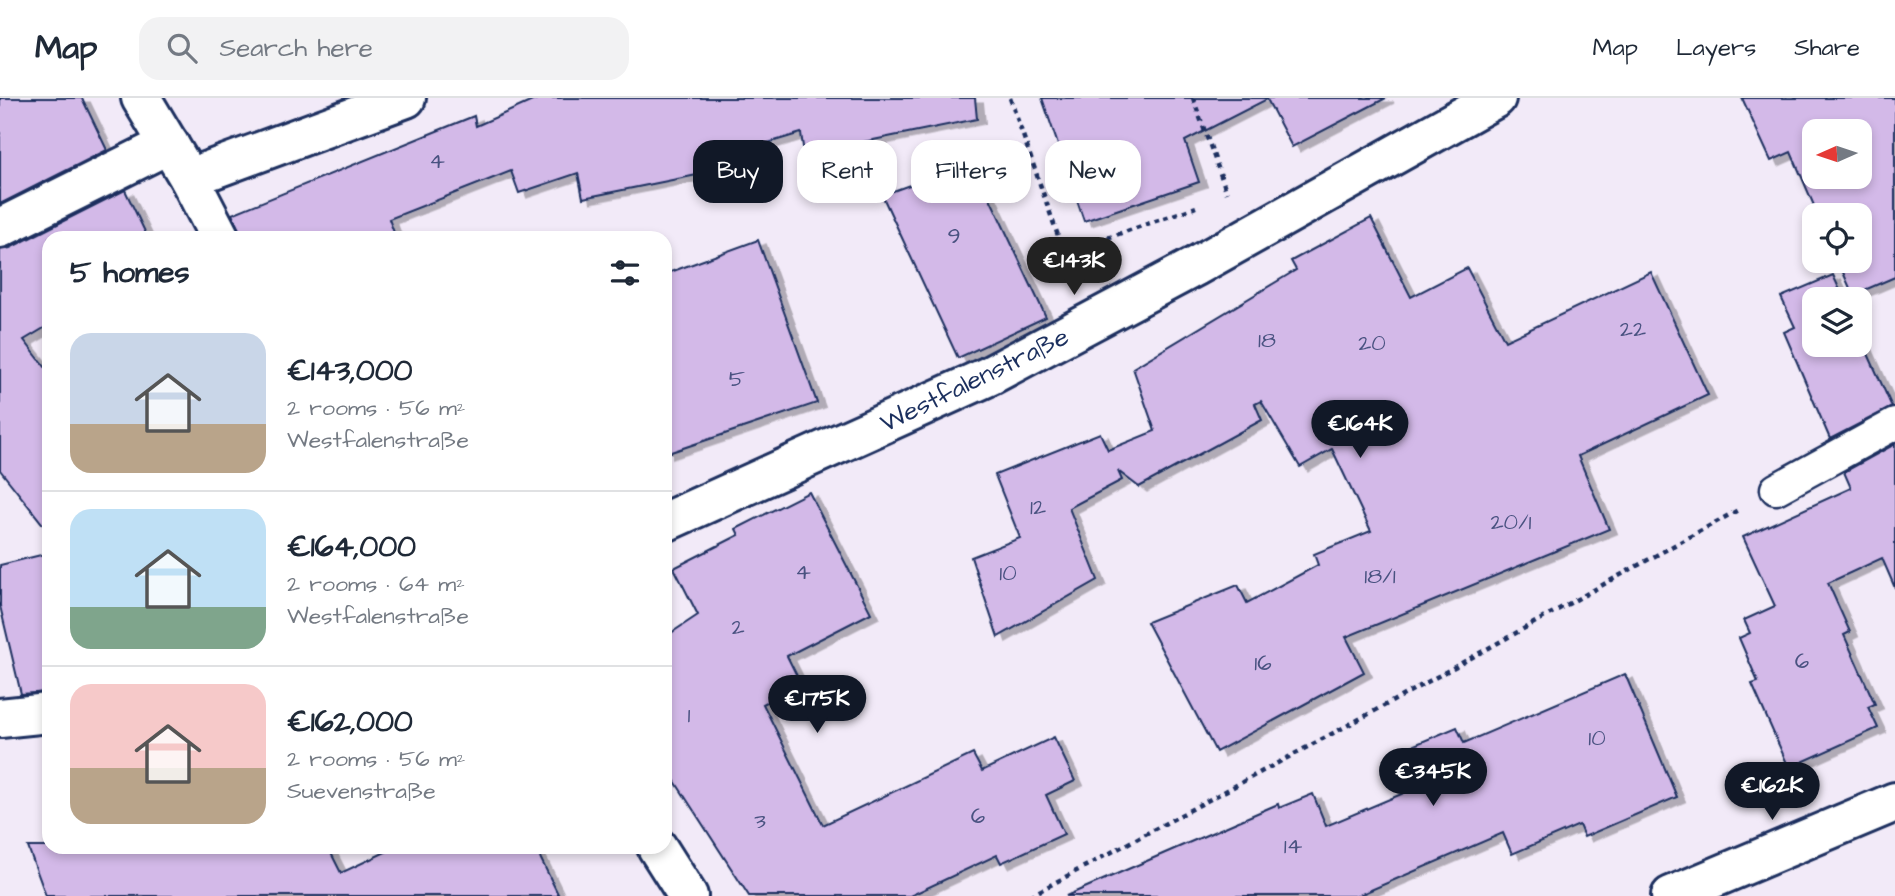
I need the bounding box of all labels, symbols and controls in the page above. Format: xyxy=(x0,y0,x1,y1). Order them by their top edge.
search box xyxy=(139,17,629,80)
text: Map xyxy=(35,25,97,71)
icon: search xyxy=(163,29,201,67)
text: Search here xyxy=(219,30,373,66)
text: Map xyxy=(1593,31,1638,65)
text: Layers xyxy=(1676,31,1756,65)
text: Share xyxy=(1794,31,1860,65)
north arrow xyxy=(1802,119,1872,189)
map controls xyxy=(1802,119,1872,357)
chip: Buy xyxy=(693,140,783,203)
chip: Rent xyxy=(797,140,897,203)
chip: Filters xyxy=(911,140,1031,203)
chip: New xyxy=(1045,140,1141,203)
house number: 4 xyxy=(429,145,445,177)
button: locate xyxy=(1802,203,1872,273)
house number: 9 xyxy=(947,220,961,252)
pin: €143K xyxy=(1025,238,1123,297)
text: €143K xyxy=(1043,244,1105,276)
text: 5 homes xyxy=(70,252,190,294)
icon: filters xyxy=(606,254,644,292)
button: layers xyxy=(1802,287,1872,357)
house number: 22 xyxy=(1620,313,1646,345)
street label: Westfalenstraße xyxy=(874,319,1075,441)
house number: 18 xyxy=(1258,324,1276,356)
house number: 20 xyxy=(1358,327,1386,359)
text: €143,000 xyxy=(287,350,412,392)
icon: home xyxy=(126,361,210,445)
house number: 5 xyxy=(729,363,745,395)
text: 2 rooms · 56 m² xyxy=(287,392,465,424)
pin: €164K xyxy=(1311,400,1409,460)
text: €164K xyxy=(1327,407,1393,439)
text: Westfalenstraße xyxy=(287,424,469,456)
house number: 12 xyxy=(1030,491,1046,523)
house number: 20/1 xyxy=(1490,506,1532,538)
text: €164,000 xyxy=(287,526,416,568)
icon: home xyxy=(126,537,210,621)
house number: 4 xyxy=(795,556,811,588)
house number: 10 xyxy=(999,557,1017,589)
house number: 18/1 xyxy=(1364,560,1396,592)
text: 2 rooms · 64 m² xyxy=(287,568,465,600)
text: Westfalenstraße xyxy=(287,600,469,632)
house number: 2 xyxy=(731,611,745,643)
house number: 6 xyxy=(1795,645,1809,677)
house number: 16 xyxy=(1254,647,1272,679)
pin: €175K xyxy=(768,676,866,735)
text: €175K xyxy=(784,682,850,714)
house number: 1 xyxy=(688,699,691,731)
text: €162,000 xyxy=(287,701,413,743)
icon: home xyxy=(126,712,210,796)
house number: 10 xyxy=(1588,722,1606,754)
text: 2 rooms · 56 m² xyxy=(287,743,465,775)
pin: €345K xyxy=(1384,748,1482,808)
text: €345K xyxy=(1395,755,1471,787)
pin: €162K xyxy=(1723,762,1821,822)
text: €162K xyxy=(1741,769,1803,801)
text: Suevenstraße xyxy=(287,775,436,807)
house number: 6 xyxy=(971,800,985,832)
house number: 3 xyxy=(754,805,766,837)
house number: 14 xyxy=(1284,830,1303,862)

